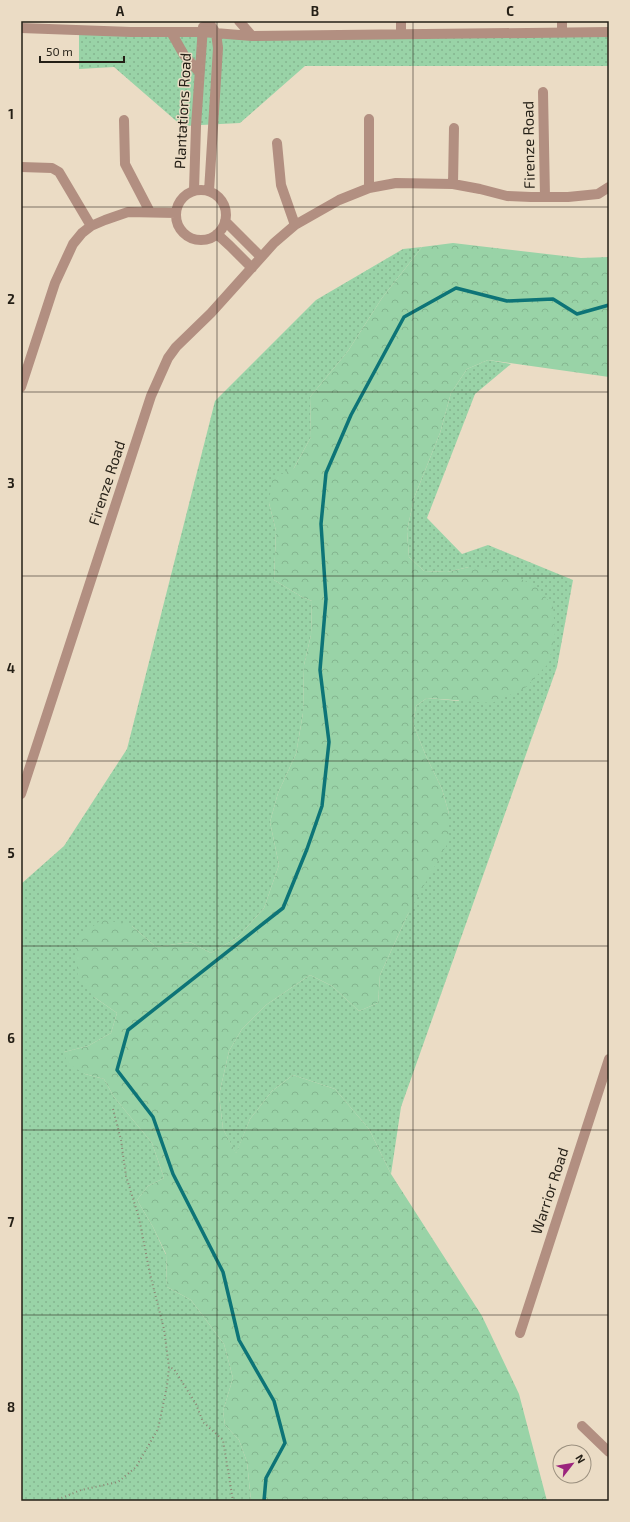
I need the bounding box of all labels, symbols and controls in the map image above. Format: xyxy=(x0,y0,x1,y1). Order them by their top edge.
text: A xyxy=(116,3,125,19)
text: B xyxy=(311,3,319,19)
text: C xyxy=(506,3,514,19)
scale bar xyxy=(40,38,124,64)
text: 50 m xyxy=(46,44,73,58)
street label: Plantations Road xyxy=(170,52,194,170)
street label: Firenze Road xyxy=(518,101,538,189)
text: 1 xyxy=(8,106,14,122)
text: 2 xyxy=(7,291,15,307)
street label: Firenze Road xyxy=(84,438,128,527)
text: 3 xyxy=(7,475,15,491)
text: 4 xyxy=(7,660,15,676)
text: 5 xyxy=(7,845,15,861)
text: 6 xyxy=(7,1030,15,1046)
street label: Warrior Road xyxy=(527,1145,572,1236)
text: 7 xyxy=(8,1214,15,1230)
text: 8 xyxy=(7,1399,15,1415)
north arrow xyxy=(552,1444,592,1484)
text: N xyxy=(573,1452,589,1465)

